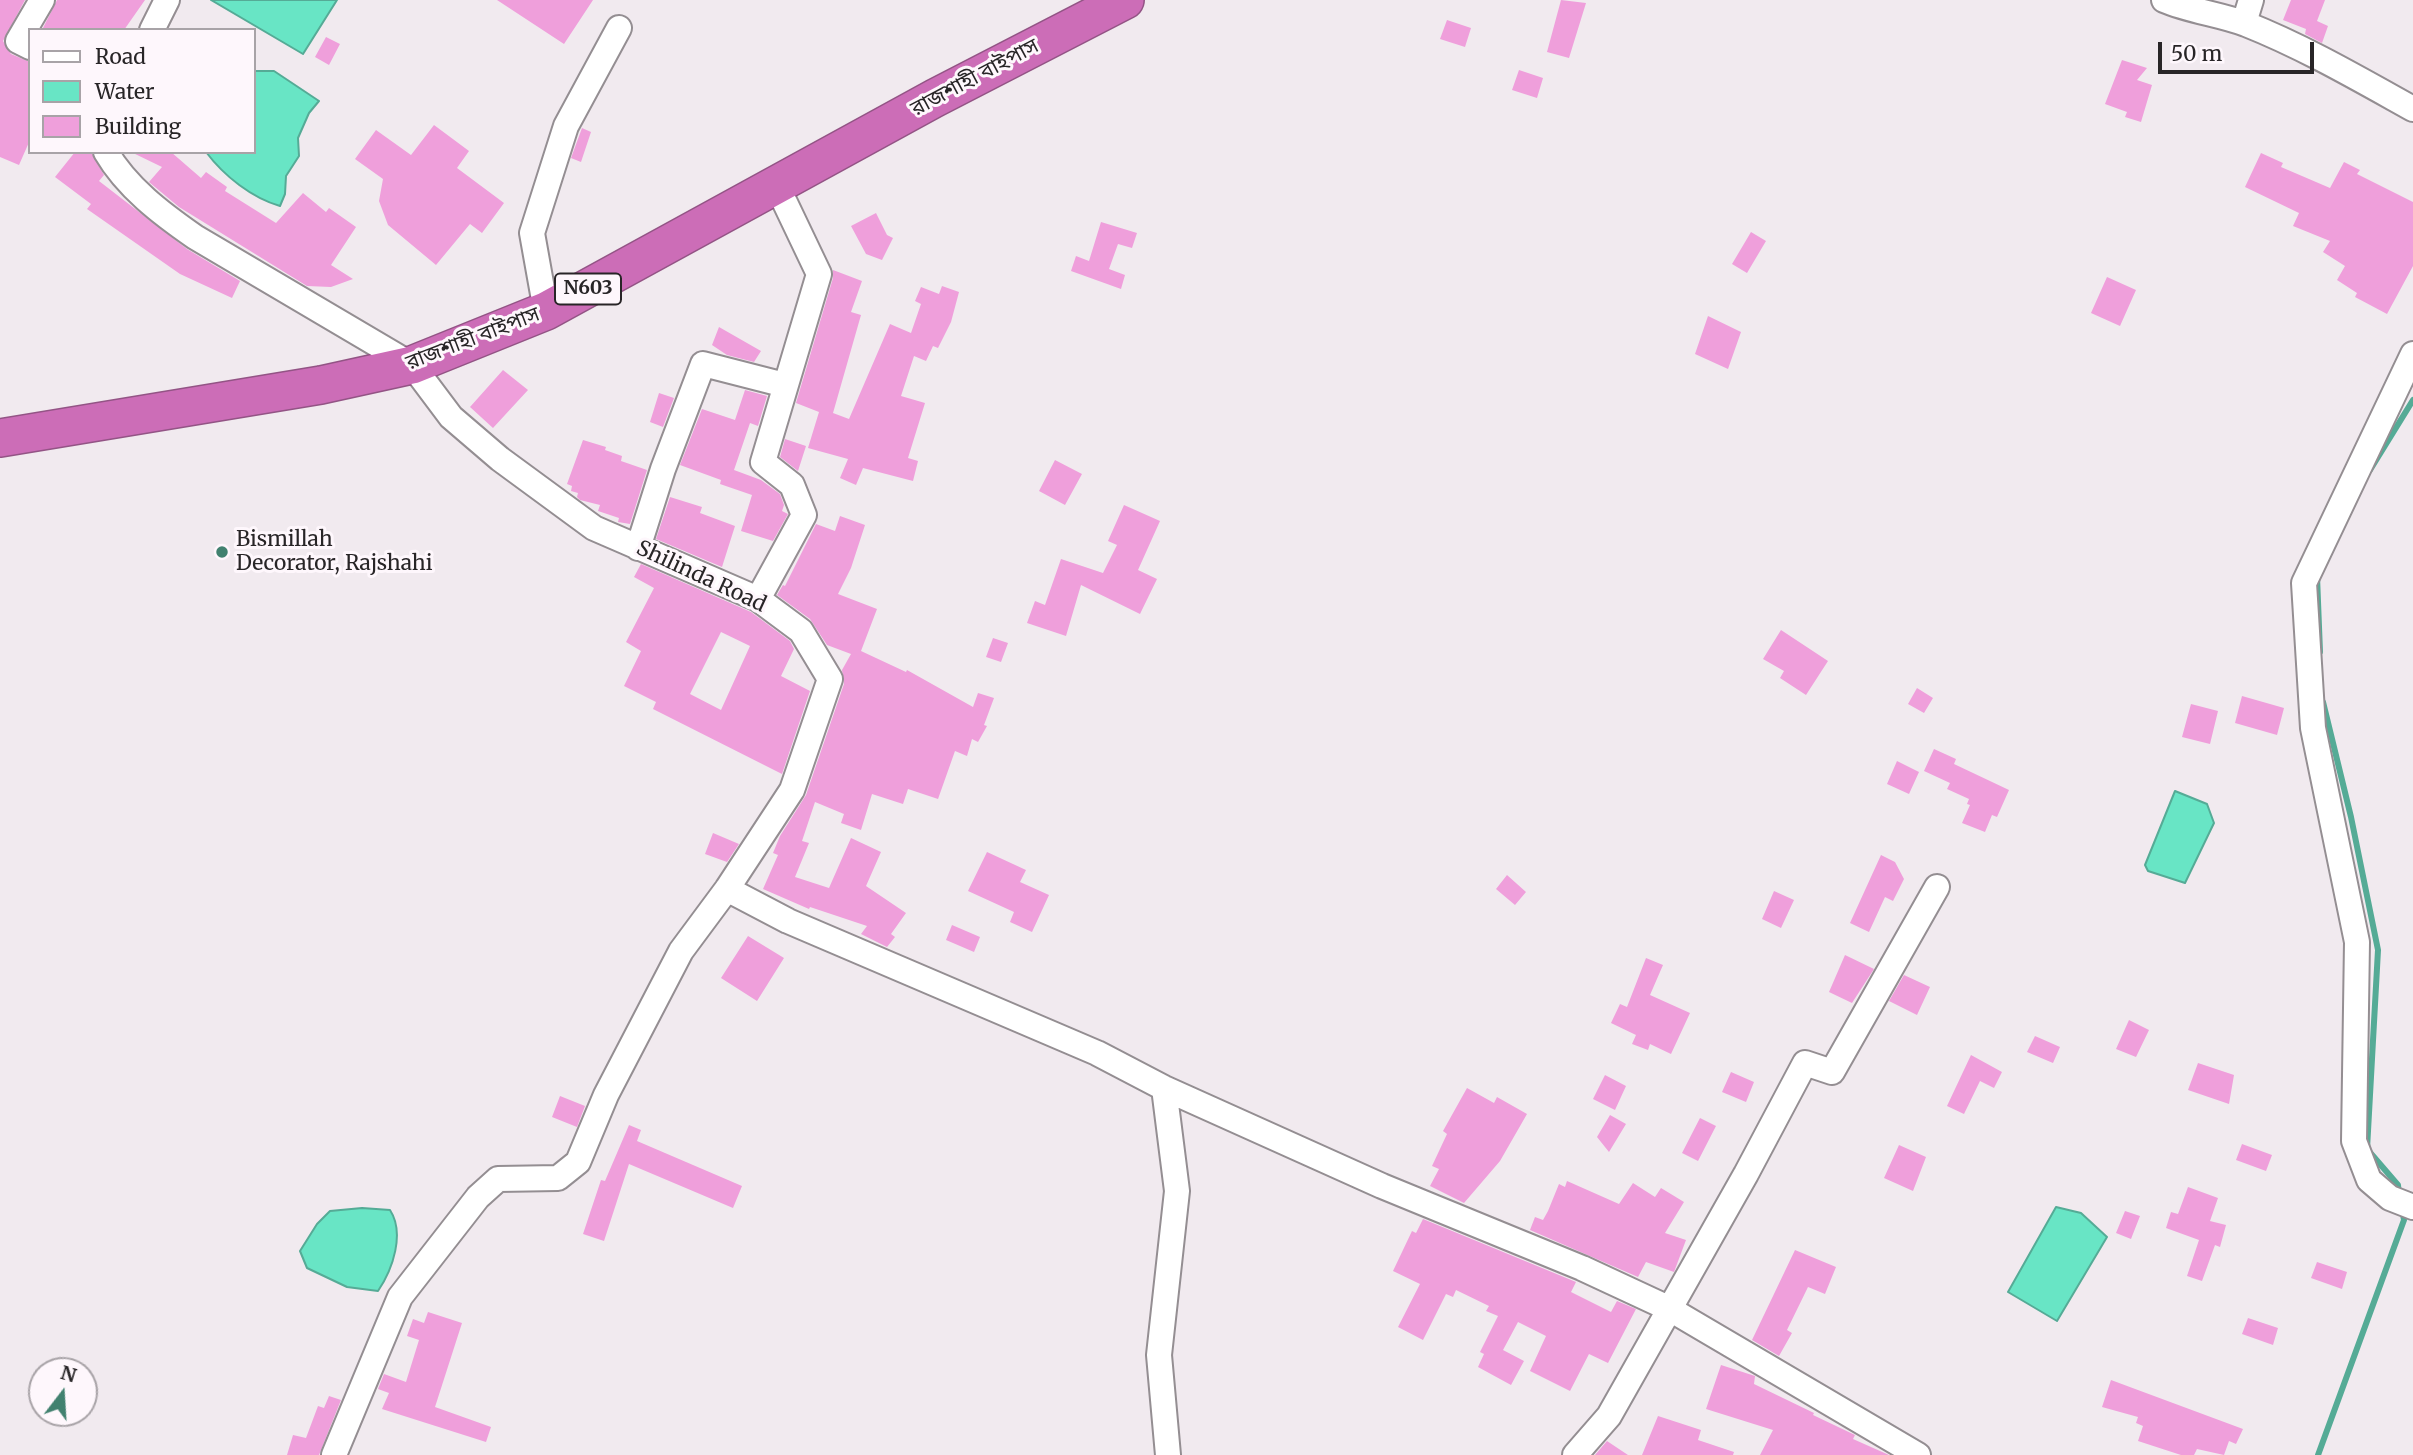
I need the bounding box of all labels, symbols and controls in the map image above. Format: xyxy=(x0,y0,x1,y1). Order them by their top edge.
legend xyxy=(28,28,256,154)
scale bar xyxy=(2161,28,2317,72)
street label: রাজশাহী বাইপাস xyxy=(907,34,1043,122)
text: 50 m xyxy=(2171,40,2222,67)
text: Road xyxy=(95,43,146,70)
text: Water xyxy=(95,78,154,105)
text: Building xyxy=(95,113,181,140)
road number: N603 xyxy=(555,274,621,304)
street label: রাজশাহী বাইপাস xyxy=(403,302,543,376)
place label: Bismillah Decorator, Rajshahi xyxy=(236,527,433,577)
street label: Shilinda Road xyxy=(632,536,770,618)
marker: Bismillah Decorator, Rajshahi xyxy=(214,544,230,560)
north arrow xyxy=(28,1357,98,1427)
text: N xyxy=(58,1360,79,1387)

